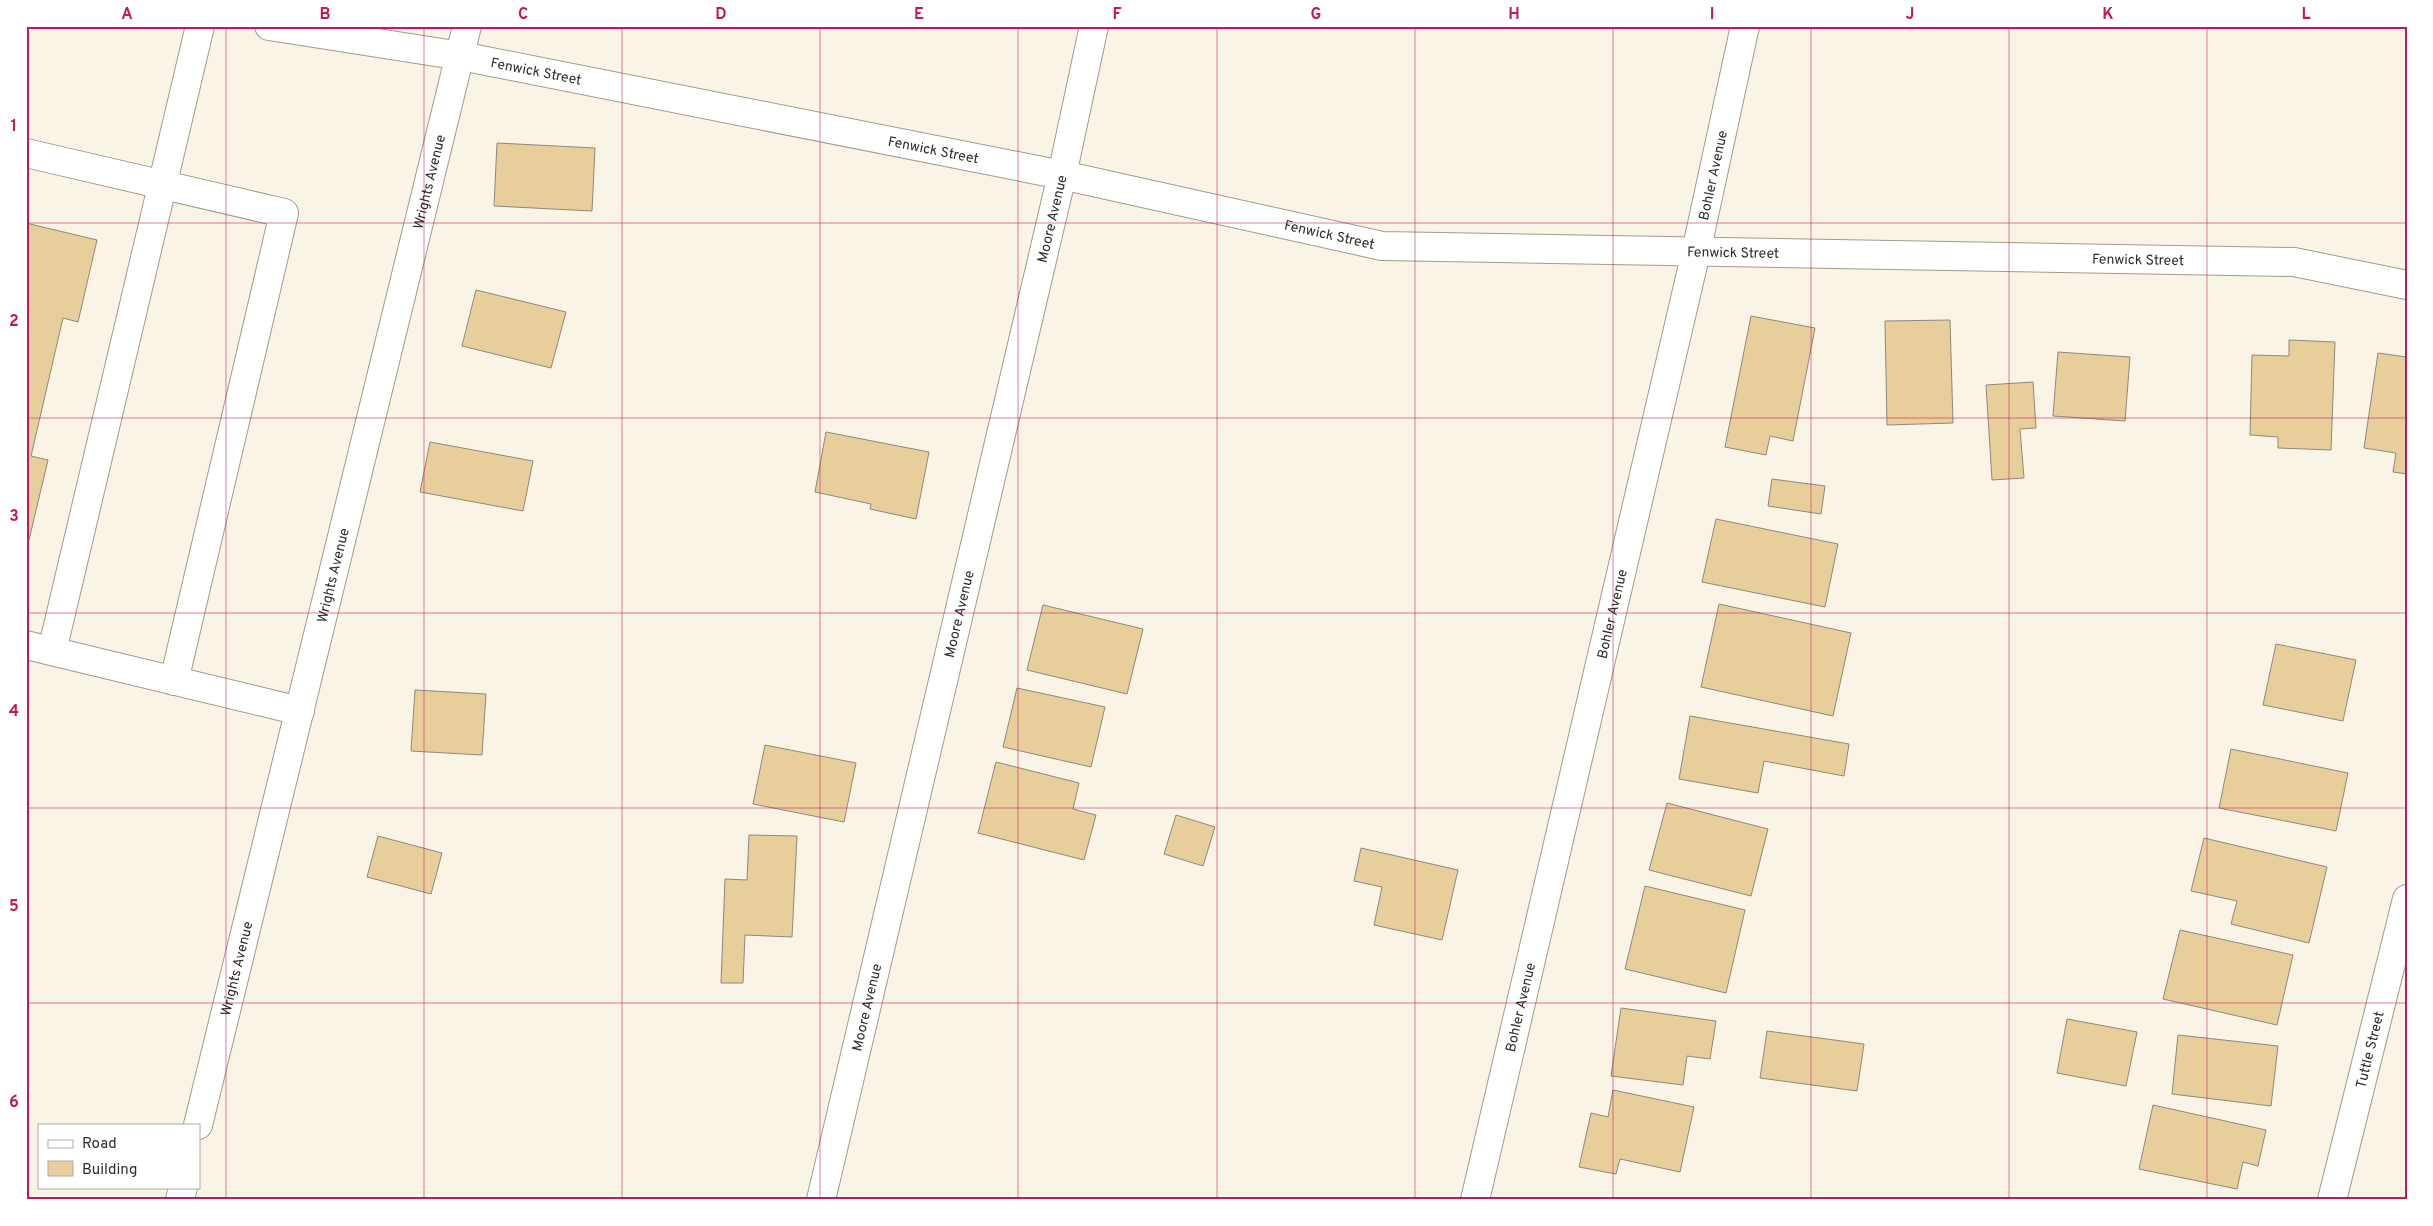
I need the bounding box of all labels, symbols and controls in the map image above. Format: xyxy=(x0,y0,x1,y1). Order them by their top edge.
text: A xyxy=(121,5,133,25)
text: B xyxy=(319,5,331,25)
text: C xyxy=(518,5,528,25)
text: D xyxy=(715,5,727,25)
text: E xyxy=(914,5,924,25)
text: F xyxy=(1112,5,1122,25)
text: G xyxy=(1311,5,1321,25)
text: H xyxy=(1508,5,1520,25)
text: I xyxy=(1710,5,1714,25)
text: J xyxy=(1906,5,1914,25)
text: K xyxy=(2102,5,2114,25)
text: L xyxy=(2301,5,2311,25)
street label: Fenwick Street xyxy=(489,55,583,90)
text: 1 xyxy=(11,117,17,137)
street label: Bohler Avenue xyxy=(1696,129,1732,222)
street label: Wrights Avenue xyxy=(411,133,450,231)
street label: Fenwick Street xyxy=(886,134,980,168)
street label: Moore Avenue xyxy=(1035,174,1072,265)
street label: Fenwick Street xyxy=(1282,218,1376,254)
street label: Fenwick Street xyxy=(1687,244,1779,263)
street label: Fenwick Street xyxy=(2092,251,2184,270)
text: 2 xyxy=(9,312,19,332)
text: 3 xyxy=(9,507,19,527)
street label: Wrights Avenue xyxy=(314,527,354,625)
street label: Bohler Avenue xyxy=(1594,568,1632,661)
street label: Moore Avenue xyxy=(942,569,979,660)
text: 4 xyxy=(9,702,19,722)
text: 5 xyxy=(9,897,19,917)
street label: Wrights Avenue xyxy=(218,920,258,1018)
street label: Bohler Avenue xyxy=(1503,961,1540,1054)
street label: Moore Avenue xyxy=(849,962,886,1053)
street label: Tuttle Street xyxy=(2353,1010,2389,1090)
text: 6 xyxy=(9,1093,19,1113)
legend xyxy=(38,1124,200,1188)
text: Road xyxy=(82,1135,117,1154)
text: Building xyxy=(82,1161,137,1180)

